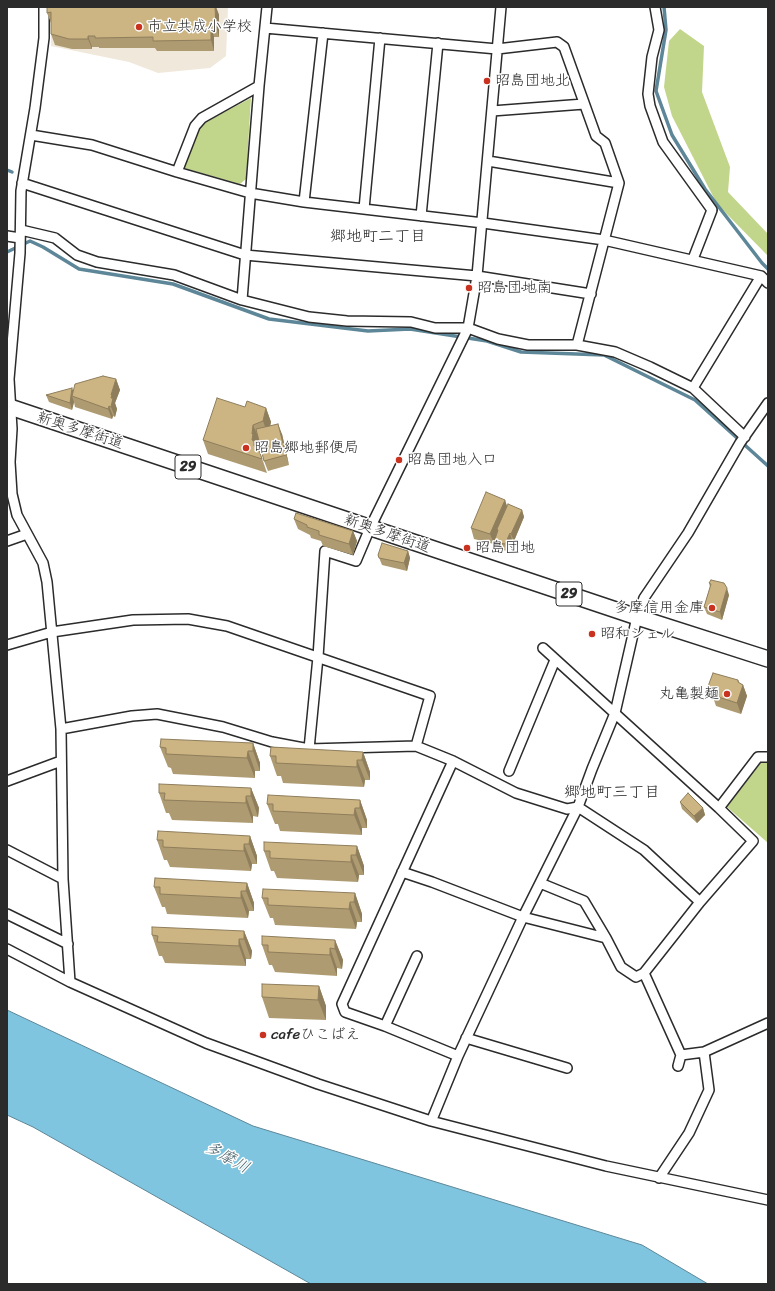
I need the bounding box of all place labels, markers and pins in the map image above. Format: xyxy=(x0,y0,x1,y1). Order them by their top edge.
place label: 市立共成小学校 xyxy=(147,18,252,36)
marker: 市立共成小学校 xyxy=(134,22,144,32)
place label: 昭島団地北 xyxy=(495,72,570,90)
marker: 昭島団地北 xyxy=(482,76,492,86)
place label: 昭島団地南 xyxy=(477,279,552,297)
marker: 昭島団地南 xyxy=(464,283,474,293)
place label: 昭島郷地郵便局 xyxy=(254,439,359,457)
marker: 昭島郷地郵便局 xyxy=(241,443,251,453)
place label: 昭島団地入口 xyxy=(407,451,497,469)
marker: 昭島団地入口 xyxy=(394,455,404,465)
place label: 昭島団地 xyxy=(475,539,535,557)
marker: 昭島団地 xyxy=(462,543,472,553)
place label: 多摩信用金庫 xyxy=(614,599,704,617)
marker: 多摩信用金庫 xyxy=(707,603,717,613)
place label: 昭和シェル xyxy=(600,625,675,643)
marker: 昭和シェル xyxy=(587,629,597,639)
place label: 丸亀製麺 xyxy=(659,685,719,703)
marker: 丸亀製麺 xyxy=(722,689,732,699)
place label: cafeひこばえ xyxy=(271,1026,360,1044)
marker: cafeひこばえ xyxy=(258,1030,268,1040)

